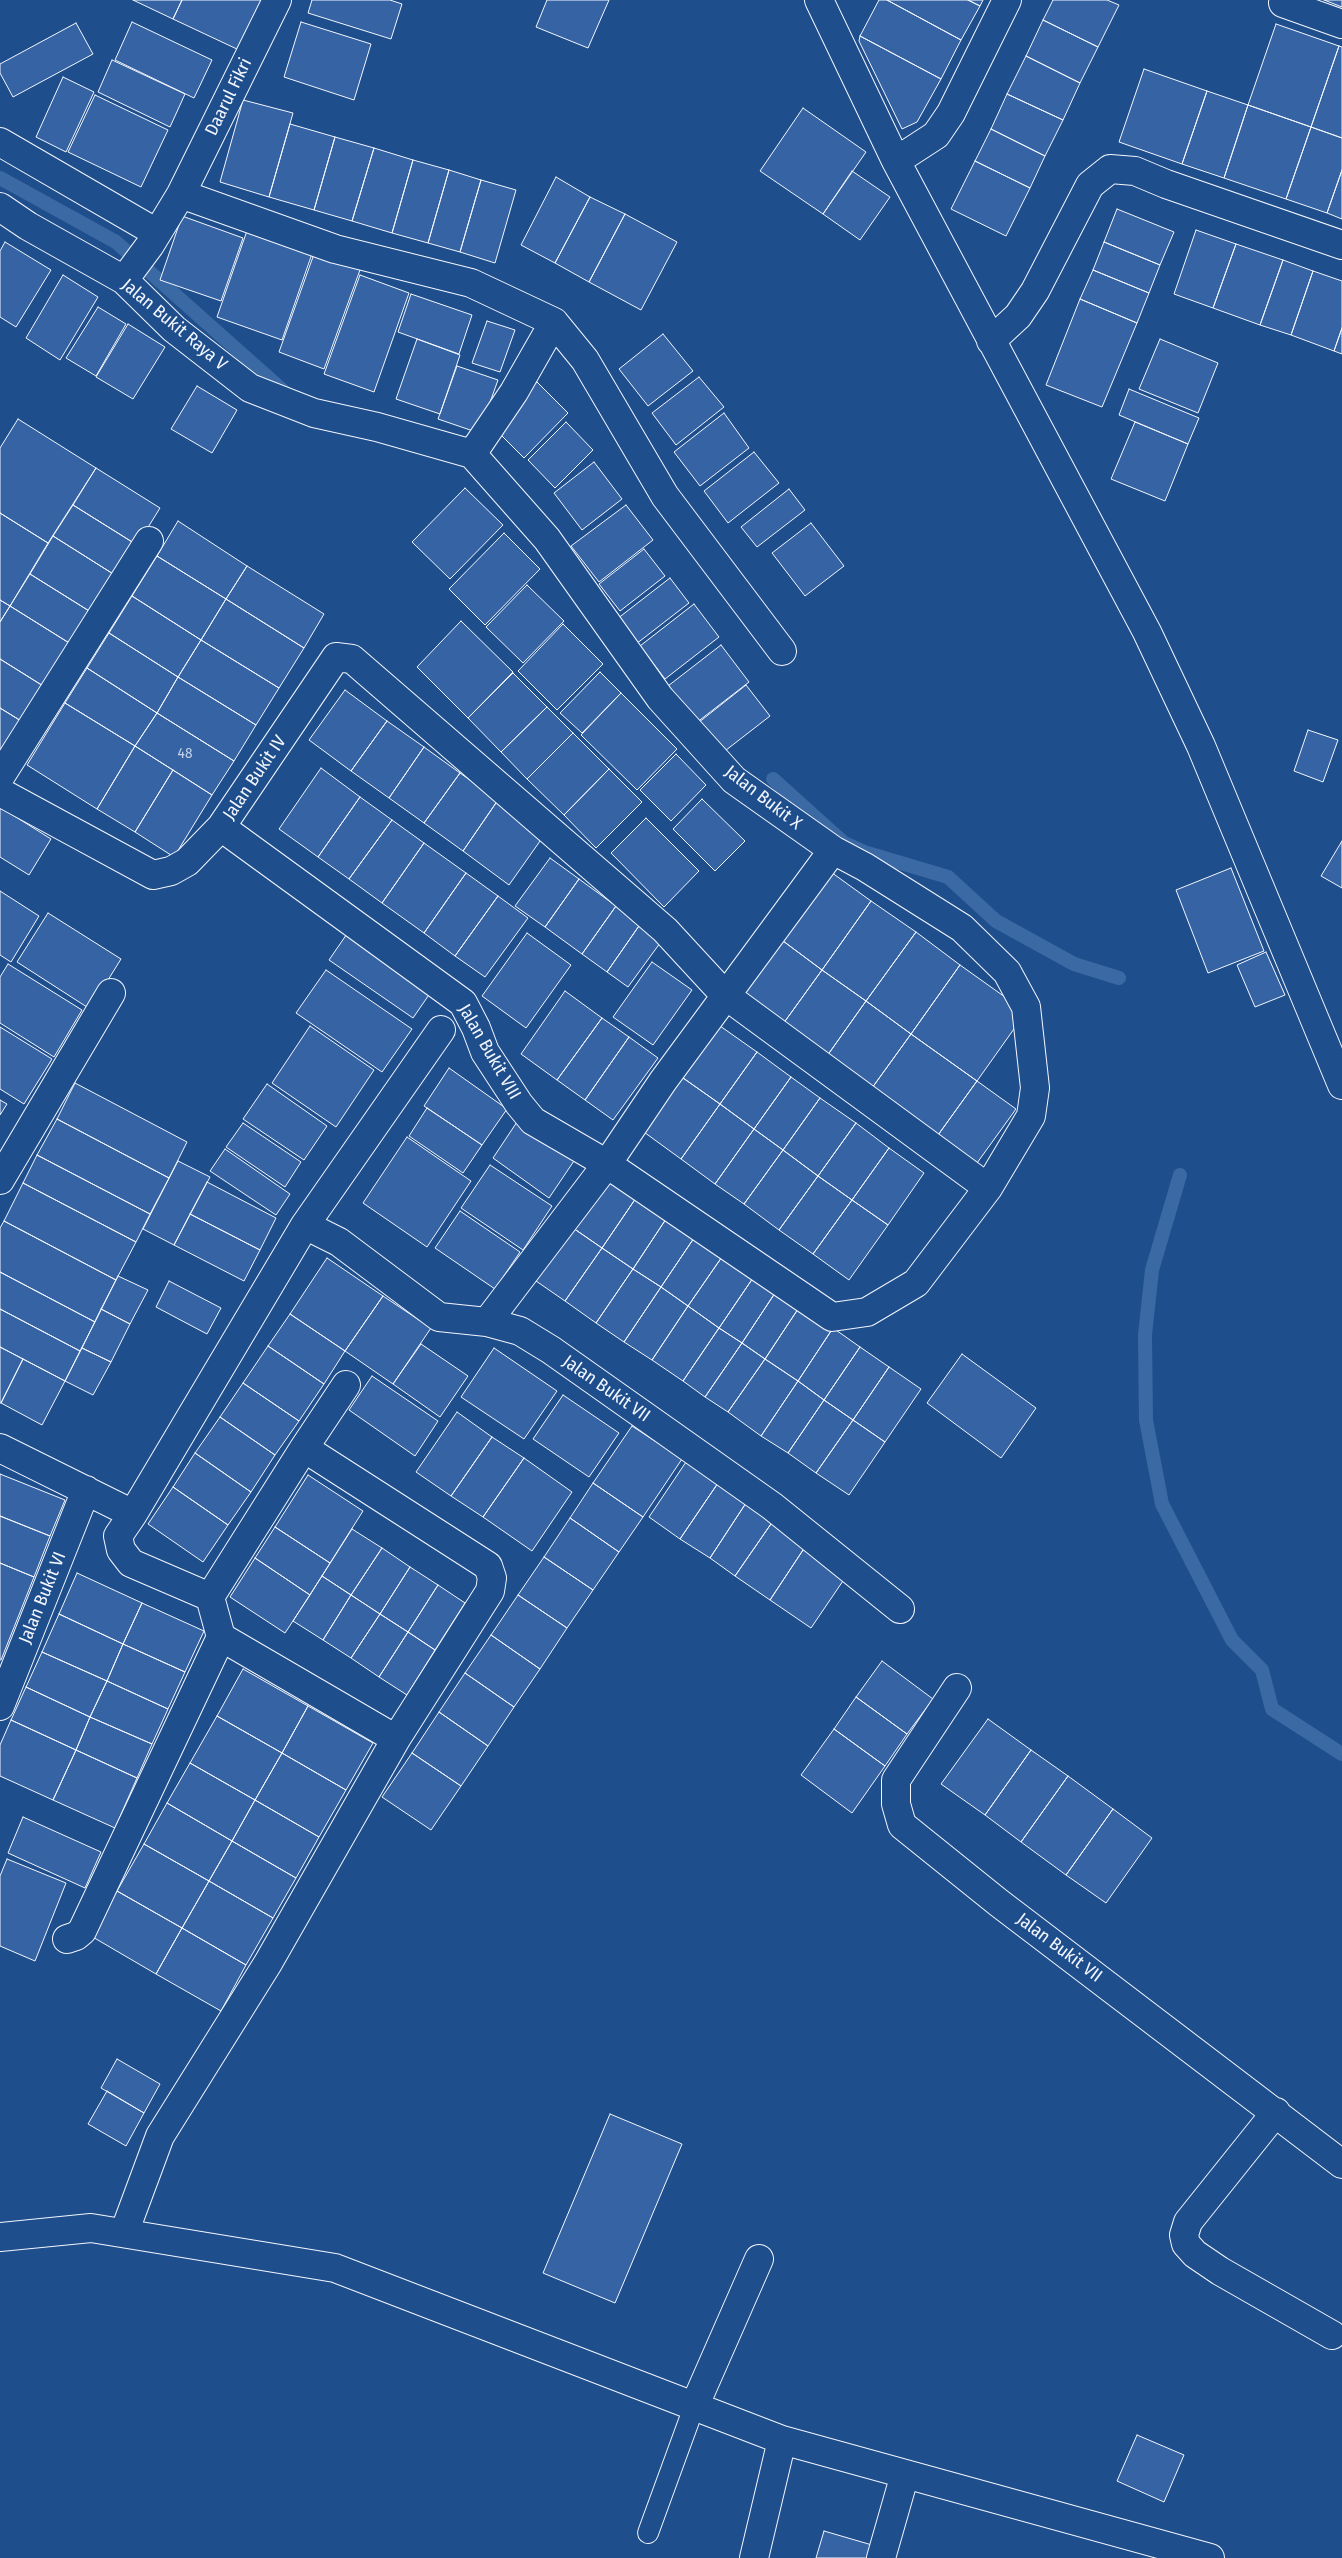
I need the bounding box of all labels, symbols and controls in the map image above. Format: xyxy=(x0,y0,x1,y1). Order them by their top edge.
street label: Daarul Fikri xyxy=(201,55,257,139)
street label: Jalan Bukit Raya V xyxy=(117,275,231,375)
street label: Jalan Bukit IV xyxy=(219,732,291,824)
house number: 48 xyxy=(178,745,192,763)
street label: Jalan Bukit X xyxy=(720,761,806,835)
street label: Jalan Bukit VIII xyxy=(453,1001,525,1103)
street label: Jalan Bukit VII xyxy=(558,1351,654,1427)
street label: Jalan Bukit VI xyxy=(15,1549,71,1647)
street label: Jalan Bukit VII xyxy=(1012,1909,1106,1987)

